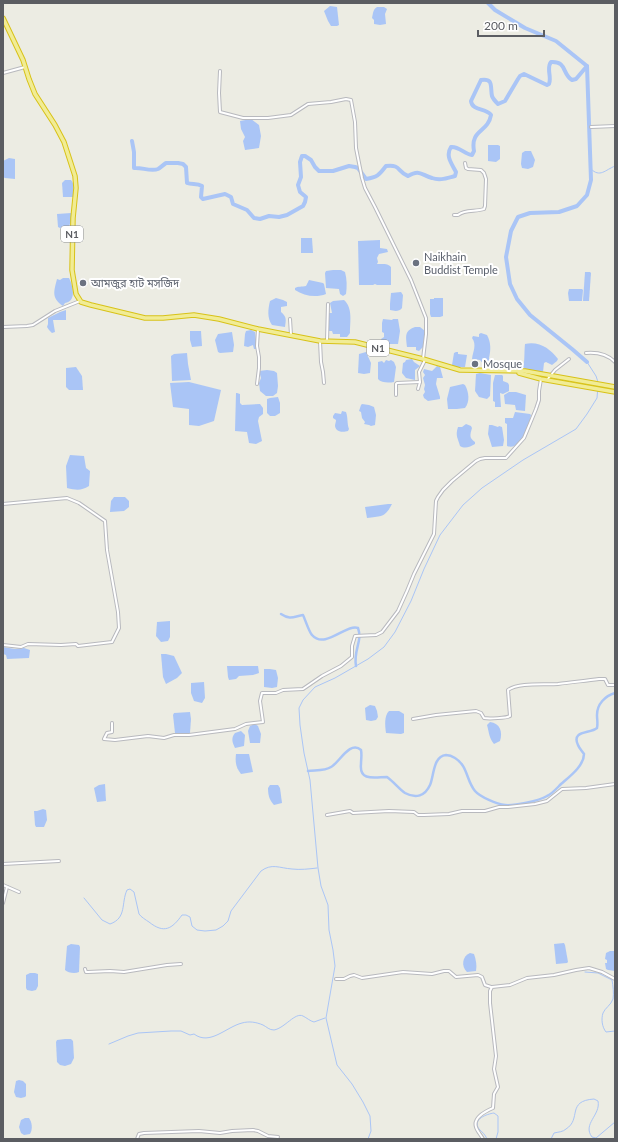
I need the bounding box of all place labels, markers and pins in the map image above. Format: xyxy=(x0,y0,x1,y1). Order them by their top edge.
place label: Naikhain Buddist Temple xyxy=(424,250,498,276)
marker: Naikhain Buddist Temple xyxy=(411,258,421,268)
place label: আমজুর হাট মসজিদ xyxy=(90,276,180,289)
marker: আমজুর হাট মসজিদ xyxy=(78,278,88,288)
place label: Mosque xyxy=(483,357,522,370)
marker: Mosque xyxy=(470,359,480,369)

